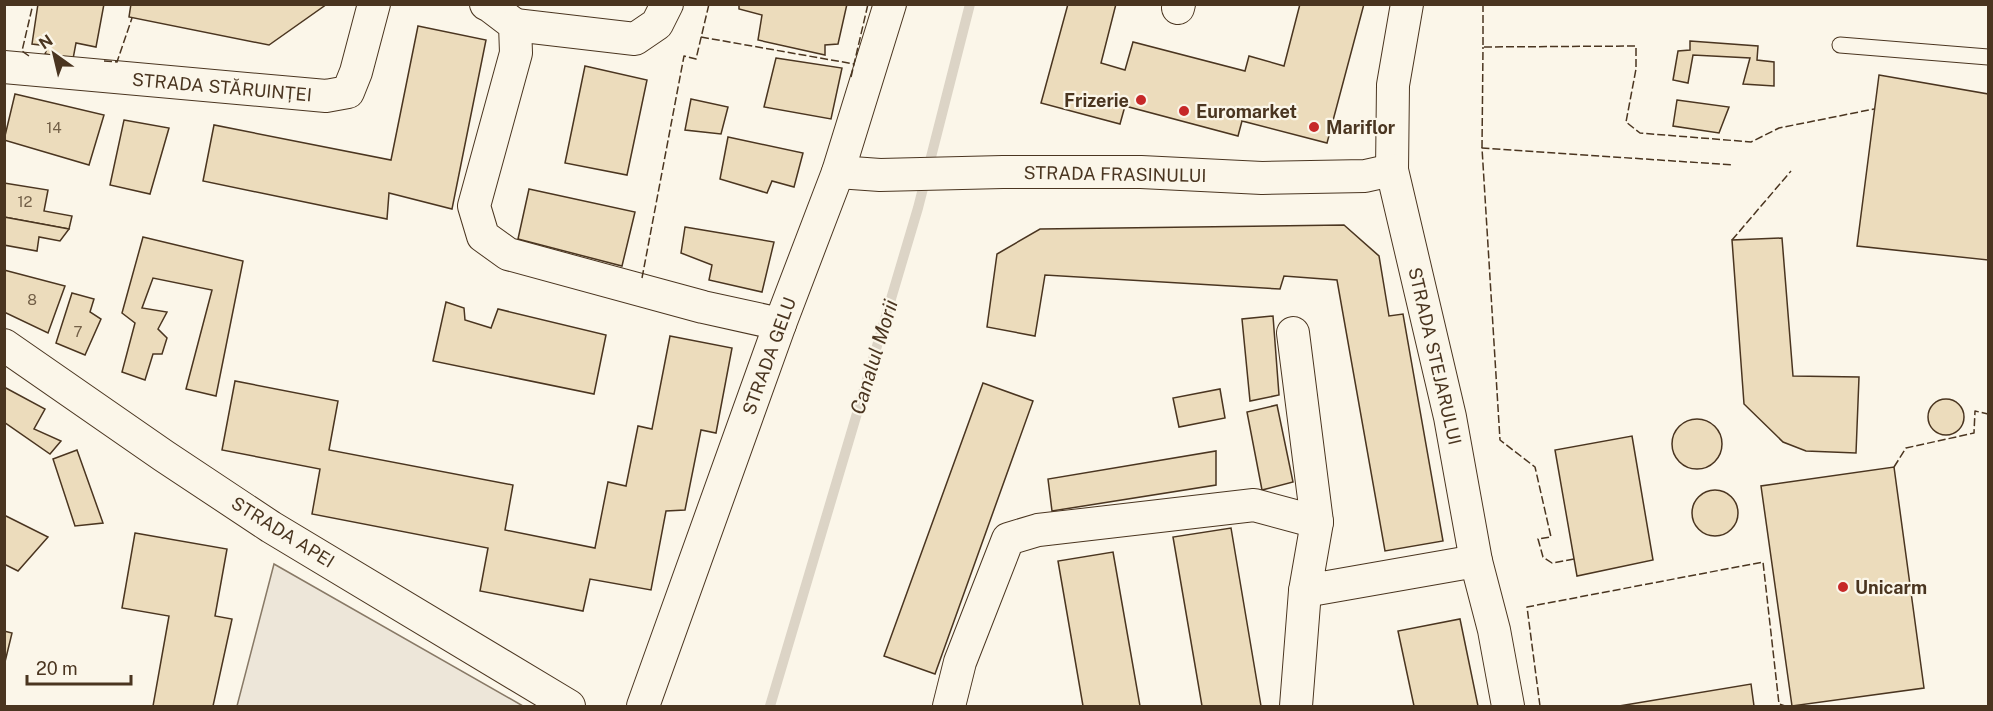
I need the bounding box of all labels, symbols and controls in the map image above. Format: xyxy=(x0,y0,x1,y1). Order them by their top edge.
north arrow xyxy=(24,24,84,84)
text: N xyxy=(35,31,56,53)
street label: STRADA STĂRUINȚEI xyxy=(131,69,313,105)
place label: Frizerie xyxy=(1064,90,1129,111)
marker: Frizerie xyxy=(1134,93,1148,107)
place label: Euromarket xyxy=(1196,101,1297,122)
marker: Euromarket xyxy=(1177,104,1191,118)
place label: Mariflor xyxy=(1326,117,1396,138)
house number: 14 xyxy=(46,119,62,136)
marker: Mariflor xyxy=(1307,120,1321,134)
street label: STRADA FRASINULUI xyxy=(1023,162,1207,186)
house number: 12 xyxy=(17,193,33,210)
street label: STRADA STEJARULUI xyxy=(1404,265,1466,447)
house number: 8 xyxy=(27,291,37,308)
street label: STRADA GELU xyxy=(738,294,800,418)
water label: Canalul Morii xyxy=(845,297,903,417)
house number: 7 xyxy=(73,323,83,340)
street label: STRADA APEI xyxy=(228,492,338,572)
place label: Unicarm xyxy=(1855,577,1927,598)
marker: Unicarm xyxy=(1836,580,1850,594)
scale bar xyxy=(27,648,130,686)
text: 20 m xyxy=(36,658,78,679)

